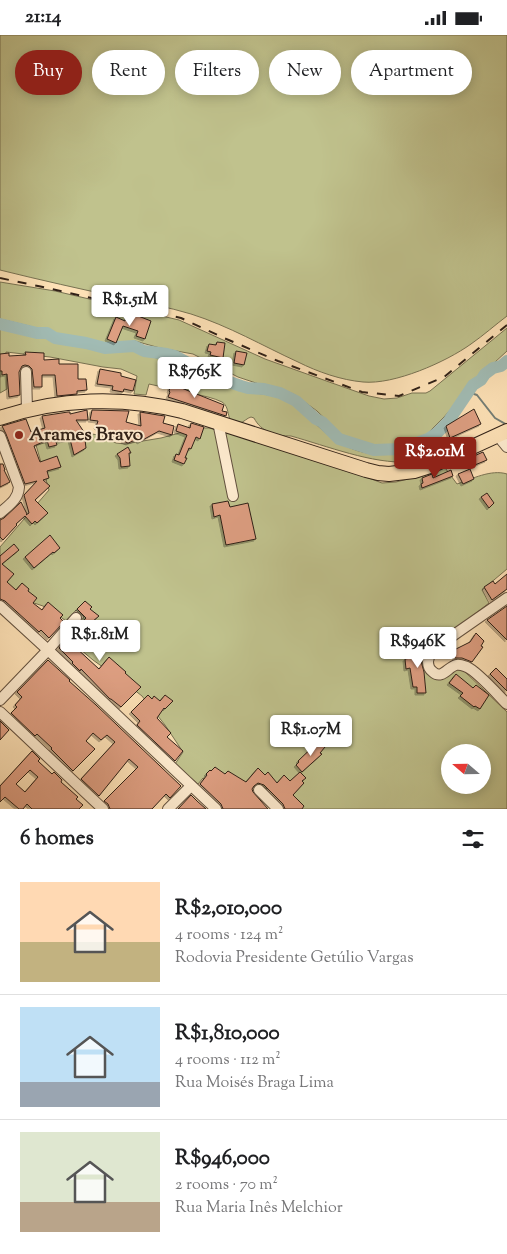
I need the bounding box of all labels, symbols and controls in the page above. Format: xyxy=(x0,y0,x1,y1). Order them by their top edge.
text: 21:14 xyxy=(25,4,61,31)
chip: Buy xyxy=(15,50,82,95)
chip: Rent xyxy=(92,50,165,95)
chip: Filters xyxy=(175,50,259,95)
chip: New xyxy=(269,50,341,95)
chip: Apartment xyxy=(351,50,472,95)
pin: R$1.51M xyxy=(84,285,176,327)
text: R$1.51M xyxy=(102,289,158,312)
pin: R$765K xyxy=(154,357,236,399)
text: R$765K xyxy=(168,361,222,384)
place label: Arames Bravo xyxy=(29,422,144,449)
marker: Arames Bravo xyxy=(13,429,25,441)
pin: R$2.01M xyxy=(389,437,481,479)
text: R$2.01M xyxy=(405,441,465,464)
pin: R$1.81M xyxy=(54,619,146,662)
text: R$1.81M xyxy=(71,624,129,647)
pin: R$946K xyxy=(377,627,459,669)
text: R$946K xyxy=(390,631,446,654)
pin: R$1.07M xyxy=(265,715,357,757)
text: R$1.07M xyxy=(281,719,341,742)
north arrow xyxy=(441,744,491,794)
map controls xyxy=(441,744,491,794)
text: 6 homes xyxy=(20,824,94,854)
icon: filters xyxy=(459,825,487,853)
text: R$2,010,000 xyxy=(175,894,282,924)
icon: home xyxy=(60,902,120,962)
text: 4 rooms · 124 m² xyxy=(175,924,283,947)
text: Rodovia Presidente Getúlio Vargas xyxy=(175,947,413,970)
text: R$1,810,000 xyxy=(175,1019,280,1049)
icon: home xyxy=(60,1027,120,1087)
text: 4 rooms · 112 m² xyxy=(175,1049,281,1072)
text: Rua Moisés Braga Lima xyxy=(175,1072,334,1095)
text: R$946,000 xyxy=(175,1144,270,1174)
icon: home xyxy=(60,1152,120,1212)
text: 2 rooms · 70 m² xyxy=(175,1174,278,1197)
text: Rua Maria Inês Melchior xyxy=(175,1197,343,1220)

